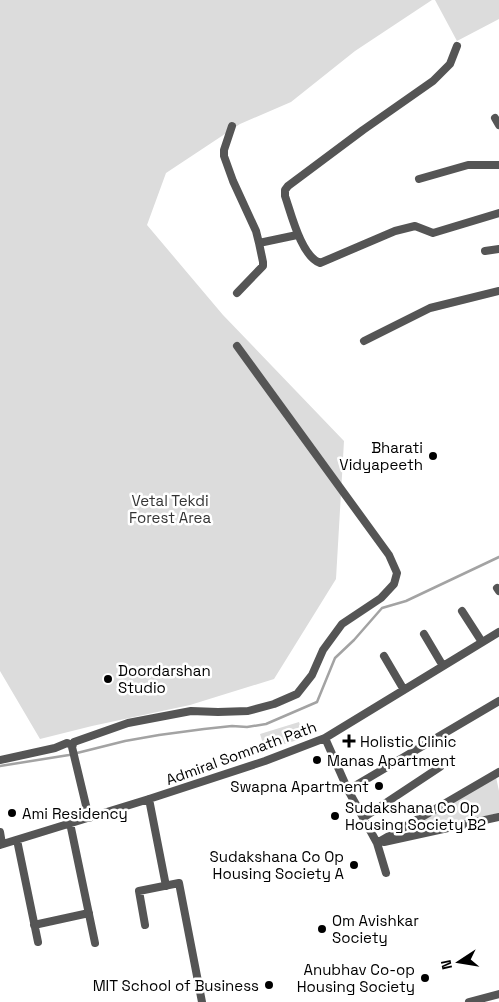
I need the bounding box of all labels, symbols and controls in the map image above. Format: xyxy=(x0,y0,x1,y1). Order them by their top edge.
place label: Bharati Vidyapeeth xyxy=(339,438,423,474)
marker: Bharati Vidyapeeth xyxy=(427,450,439,462)
park label: Vetal Tekdi Forest Area xyxy=(129,491,211,527)
place label: Doordarshan Studio xyxy=(118,661,211,697)
marker: Doordarshan Studio xyxy=(102,673,114,685)
street label: Admiral Somnath Path xyxy=(163,717,319,789)
place label: Holistic Clinic xyxy=(360,732,456,751)
marker: Holistic Clinic xyxy=(342,734,356,748)
place label: Manas Apartment xyxy=(327,751,456,770)
marker: Manas Apartment xyxy=(311,754,323,766)
place label: Swapna Apartment xyxy=(230,777,369,796)
marker: Swapna Apartment xyxy=(373,780,385,792)
place label: Sudakshana Co Op Housing Society B2 xyxy=(345,798,486,834)
place label: Ami Residency xyxy=(22,804,128,823)
marker: Ami Residency xyxy=(6,807,18,819)
marker: Sudakshana Co Op Housing Society B2 xyxy=(329,810,341,822)
place label: Sudakshana Co Op Housing Society A xyxy=(210,847,345,883)
marker: Sudakshana Co Op Housing Society A xyxy=(348,859,360,871)
place label: Om Avishkar Society xyxy=(332,911,419,947)
marker: Om Avishkar Society xyxy=(316,923,328,935)
north arrow xyxy=(434,937,484,987)
text: N xyxy=(437,958,456,971)
place label: Anubhav Co-op Housing Society xyxy=(297,960,415,996)
marker: Anubhav Co-op Housing Society xyxy=(419,972,431,984)
place label: MIT School of Business xyxy=(93,976,259,995)
marker: MIT School of Business xyxy=(263,979,275,991)

